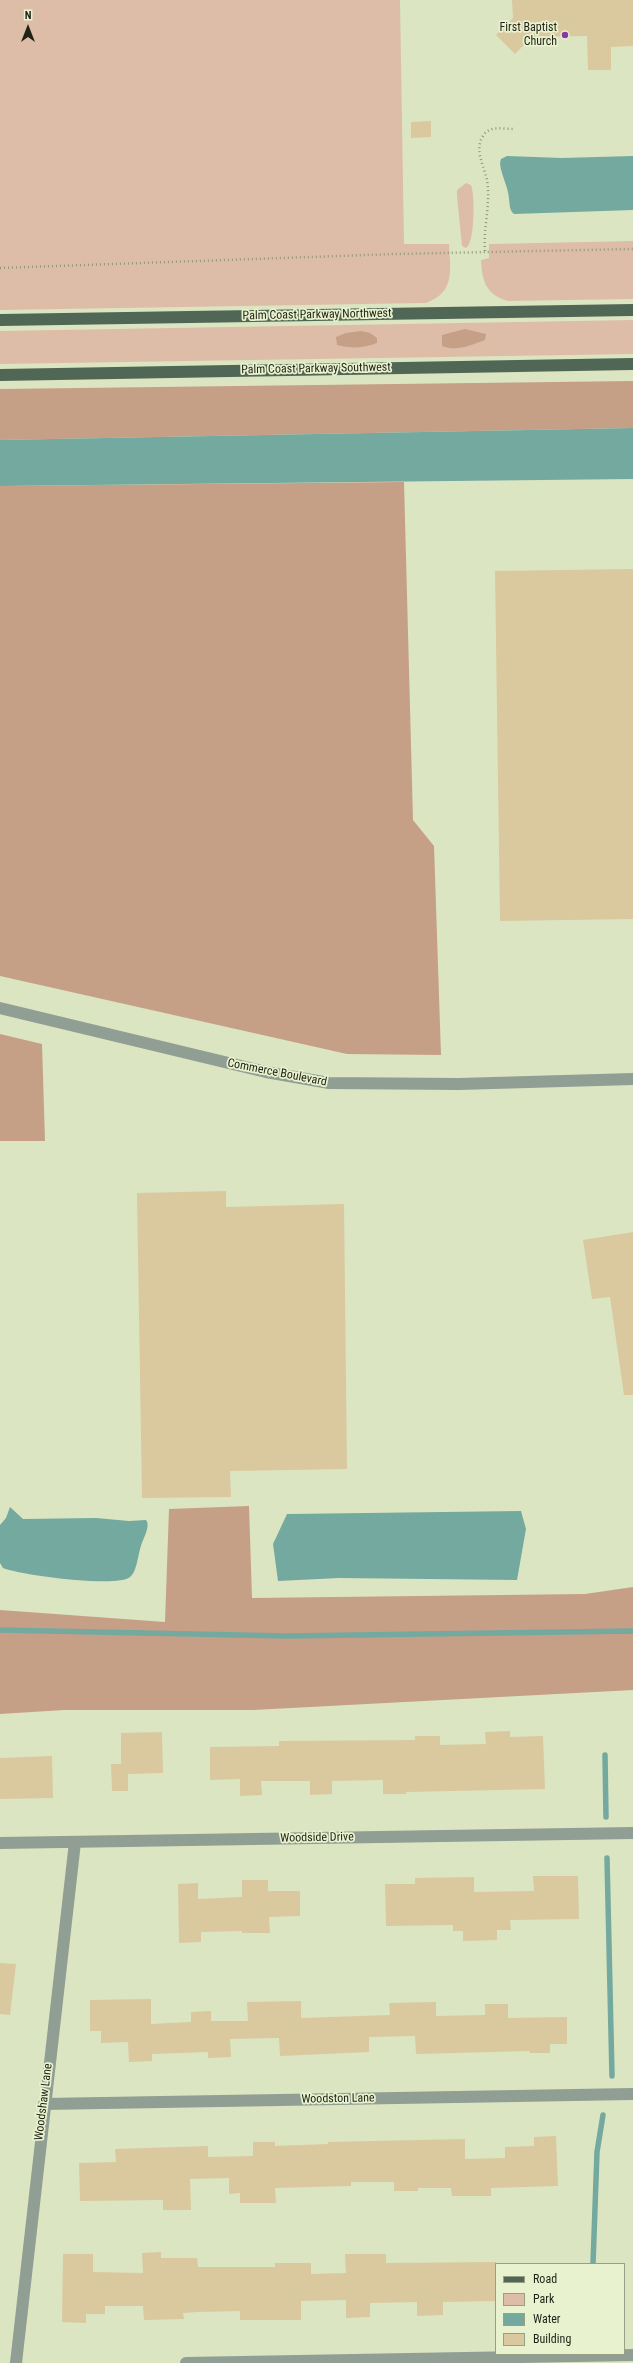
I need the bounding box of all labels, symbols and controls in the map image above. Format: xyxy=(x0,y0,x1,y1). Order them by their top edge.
north arrow xyxy=(8,8,48,48)
text: N xyxy=(25,9,31,22)
place label: First Baptist Church xyxy=(499,21,557,49)
marker: First Baptist Church xyxy=(560,30,570,40)
street label: Palm Coast Parkway Northwest xyxy=(242,307,392,323)
street label: Palm Coast Parkway Southwest xyxy=(241,360,391,378)
street label: Commerce Boulevard xyxy=(226,1056,328,1090)
street label: Woodside Drive xyxy=(280,1830,354,1846)
street label: Woodshaw Lane xyxy=(32,2063,56,2141)
street label: Woodston Lane xyxy=(301,2091,375,2107)
legend xyxy=(495,2263,625,2355)
text: Road xyxy=(533,2272,557,2286)
text: Park xyxy=(533,2292,554,2306)
text: Water xyxy=(533,2312,561,2326)
text: Building xyxy=(533,2332,571,2346)

